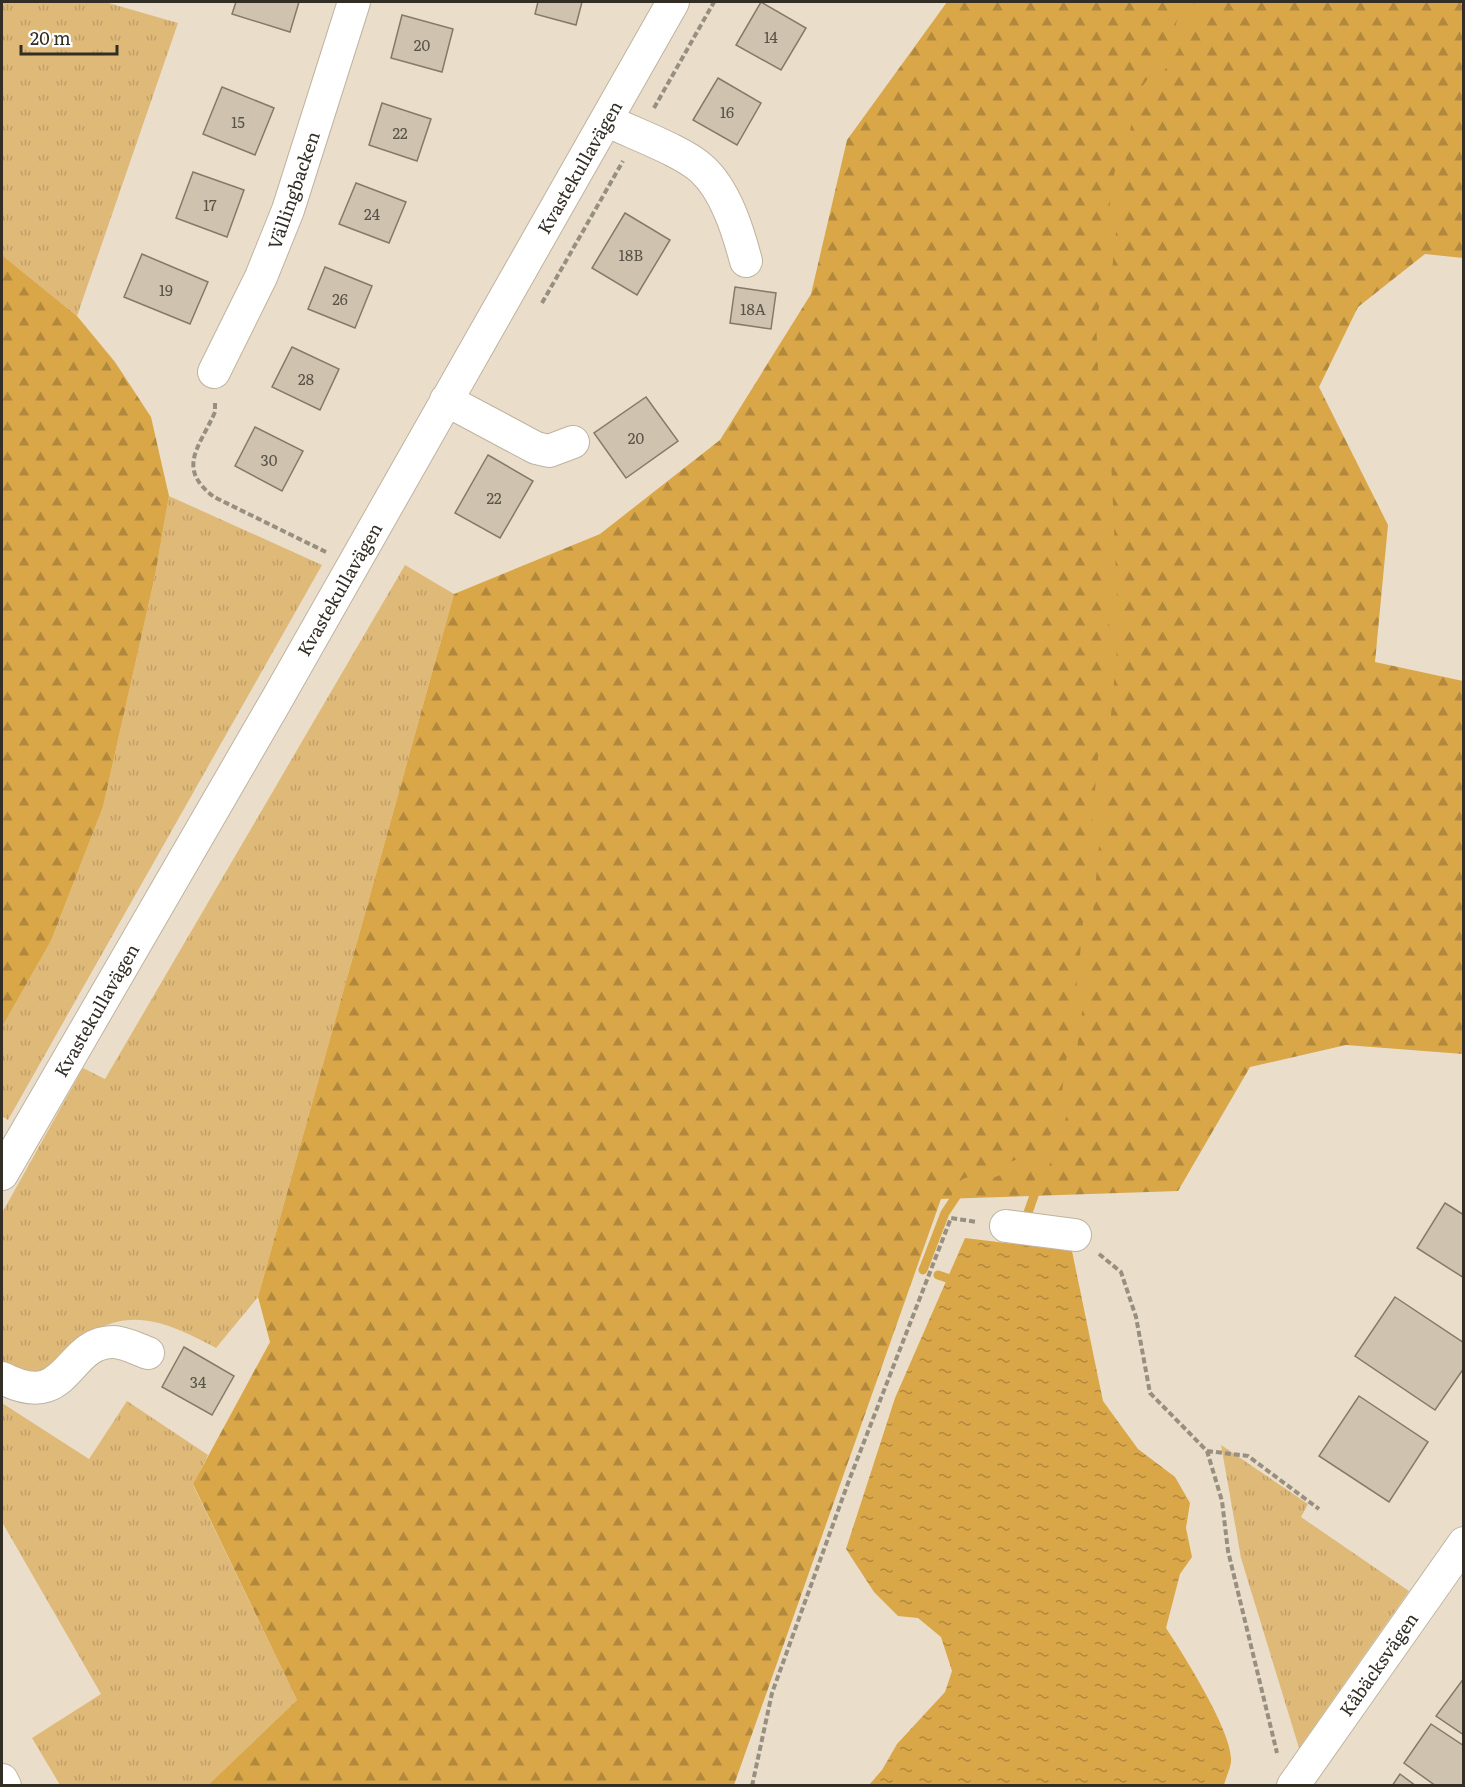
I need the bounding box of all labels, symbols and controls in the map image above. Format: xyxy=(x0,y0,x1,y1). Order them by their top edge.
scale bar xyxy=(21,18,117,56)
text: 20 m xyxy=(30,24,71,51)
house number: 14 xyxy=(764,25,778,48)
house number: 20 xyxy=(414,33,430,56)
street label: Kvastekullavägen xyxy=(530,95,628,239)
house number: 16 xyxy=(720,100,734,123)
house number: 15 xyxy=(231,110,245,133)
house number: 22 xyxy=(392,121,408,144)
street label: Vällingbacken xyxy=(260,127,326,253)
house number: 17 xyxy=(203,193,217,216)
house number: 24 xyxy=(364,202,380,225)
house number: 18B xyxy=(619,243,643,266)
house number: 19 xyxy=(159,278,173,301)
house number: 26 xyxy=(332,287,348,310)
house number: 18A xyxy=(740,297,766,320)
house number: 28 xyxy=(298,367,314,390)
house number: 20 xyxy=(628,426,644,449)
house number: 30 xyxy=(261,448,278,471)
house number: 22 xyxy=(486,486,502,509)
street label: Kvastekullavägen xyxy=(290,517,388,661)
street label: Kvastekullavägen xyxy=(47,938,145,1082)
house number: 34 xyxy=(190,1370,206,1393)
street label: Kåbäcksvägen xyxy=(1332,1606,1424,1722)

